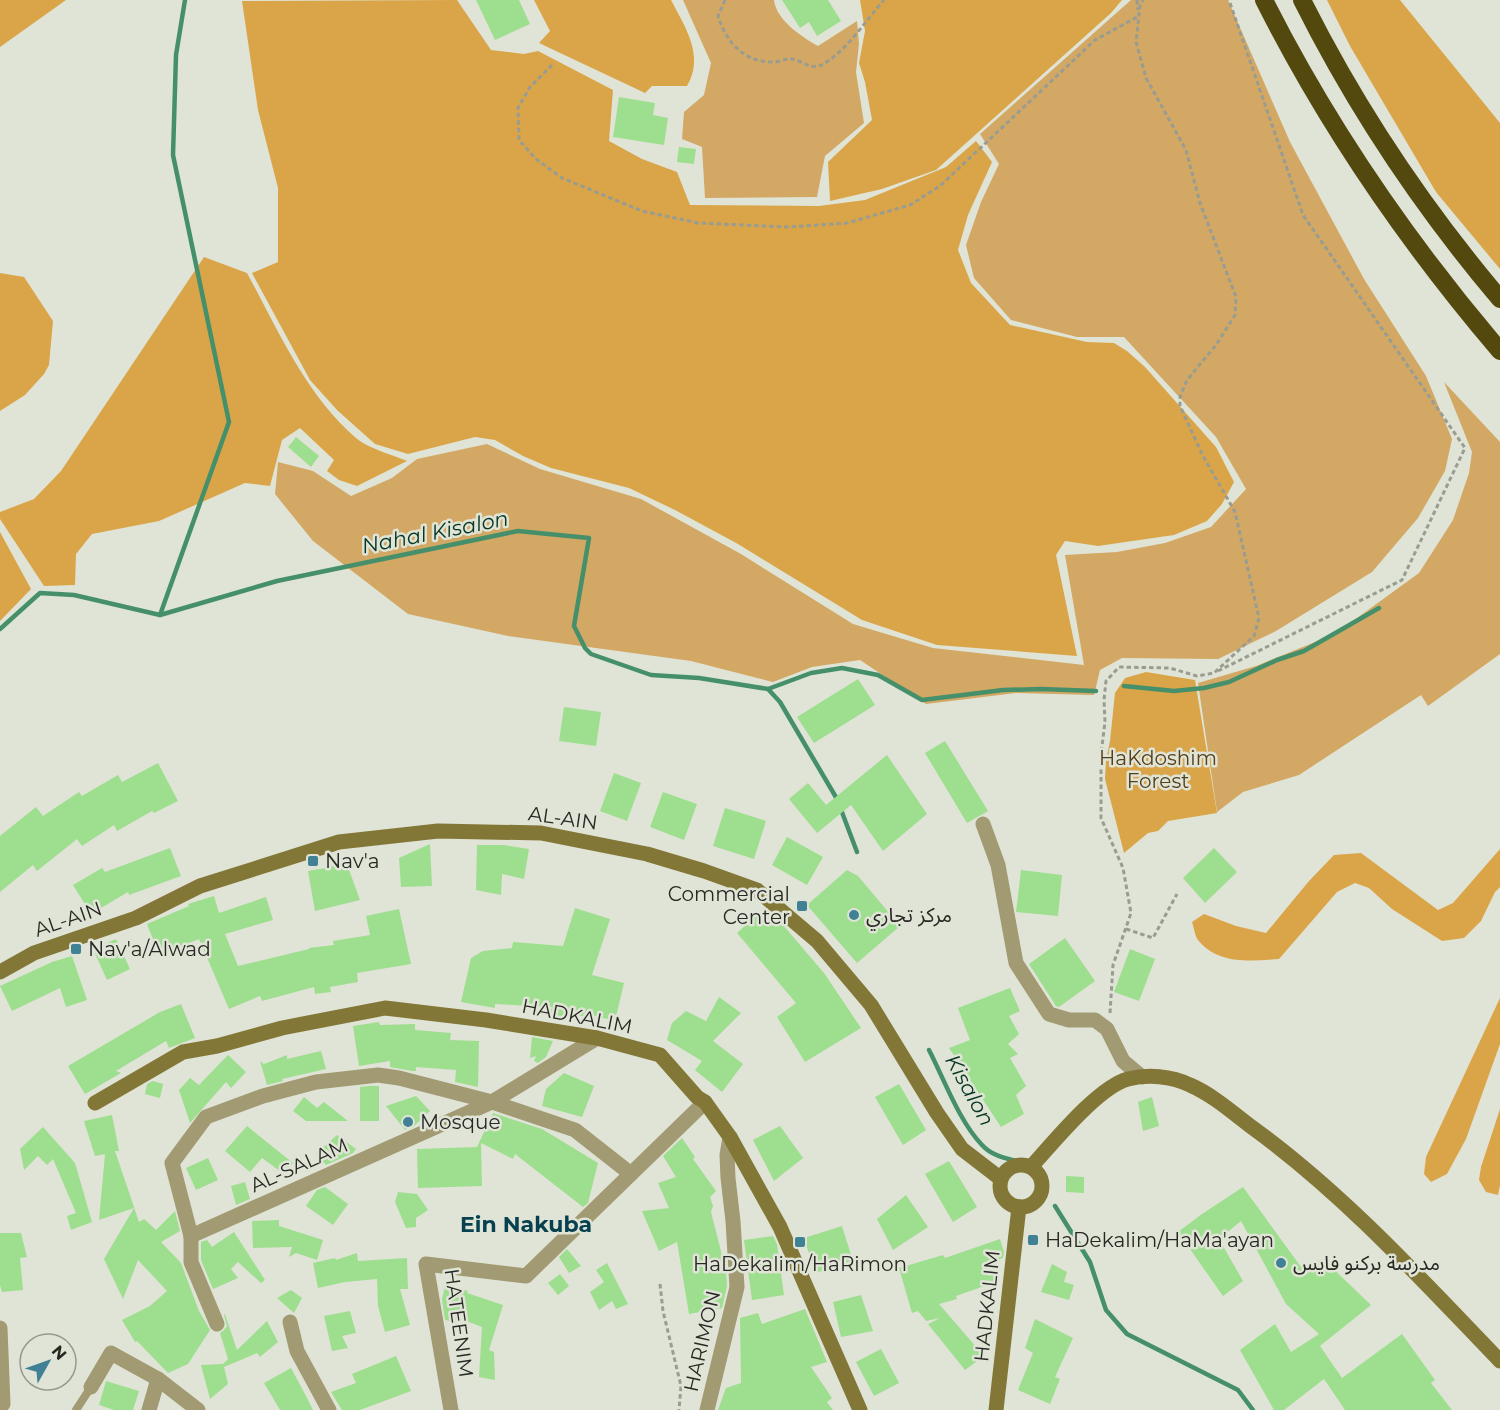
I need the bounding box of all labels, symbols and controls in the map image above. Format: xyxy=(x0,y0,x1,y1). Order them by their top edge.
water label: Nahal Kisalon xyxy=(359,506,511,558)
park label: HaKdoshim Forest xyxy=(1099,746,1217,793)
street label: AL-AIN xyxy=(527,801,599,835)
place label: Nav'a xyxy=(325,849,380,873)
marker: Nav'a xyxy=(306,854,320,868)
place label: Commercial Center xyxy=(668,882,790,929)
street label: AL-AIN xyxy=(31,896,105,942)
marker: Commercial Center xyxy=(795,899,809,913)
place label: مركز تجاري xyxy=(866,903,952,931)
marker: مركز تجاري xyxy=(847,908,861,922)
place label: Nav'a/Alwad xyxy=(88,937,211,961)
marker: Nav'a/Alwad xyxy=(69,942,83,956)
street label: HADKALIM xyxy=(520,994,634,1038)
water label: Kisalon xyxy=(940,1050,1000,1130)
place label: Mosque xyxy=(420,1110,500,1134)
marker: Mosque xyxy=(401,1115,415,1129)
street label: AL-SALAM xyxy=(246,1133,352,1197)
district label: Ein Nakuba xyxy=(460,1211,592,1238)
place label: HaDekalim/HaMa'ayan xyxy=(1045,1228,1274,1252)
marker: HaDekalim/HaMa'ayan xyxy=(1026,1233,1040,1247)
marker: HaDekalim/HaRimon xyxy=(793,1235,807,1249)
street label: HADKALIM xyxy=(969,1249,1005,1363)
place label: مدرسة بركنو فايس xyxy=(1293,1251,1440,1275)
place label: HaDekalim/HaRimon xyxy=(693,1252,907,1276)
marker: مدرسة بركنو فايس xyxy=(1274,1256,1288,1270)
street label: HATEENIM xyxy=(439,1267,479,1379)
street label: HARIMON xyxy=(679,1288,725,1394)
north arrow xyxy=(18,1332,78,1392)
text: N xyxy=(48,1342,71,1364)

